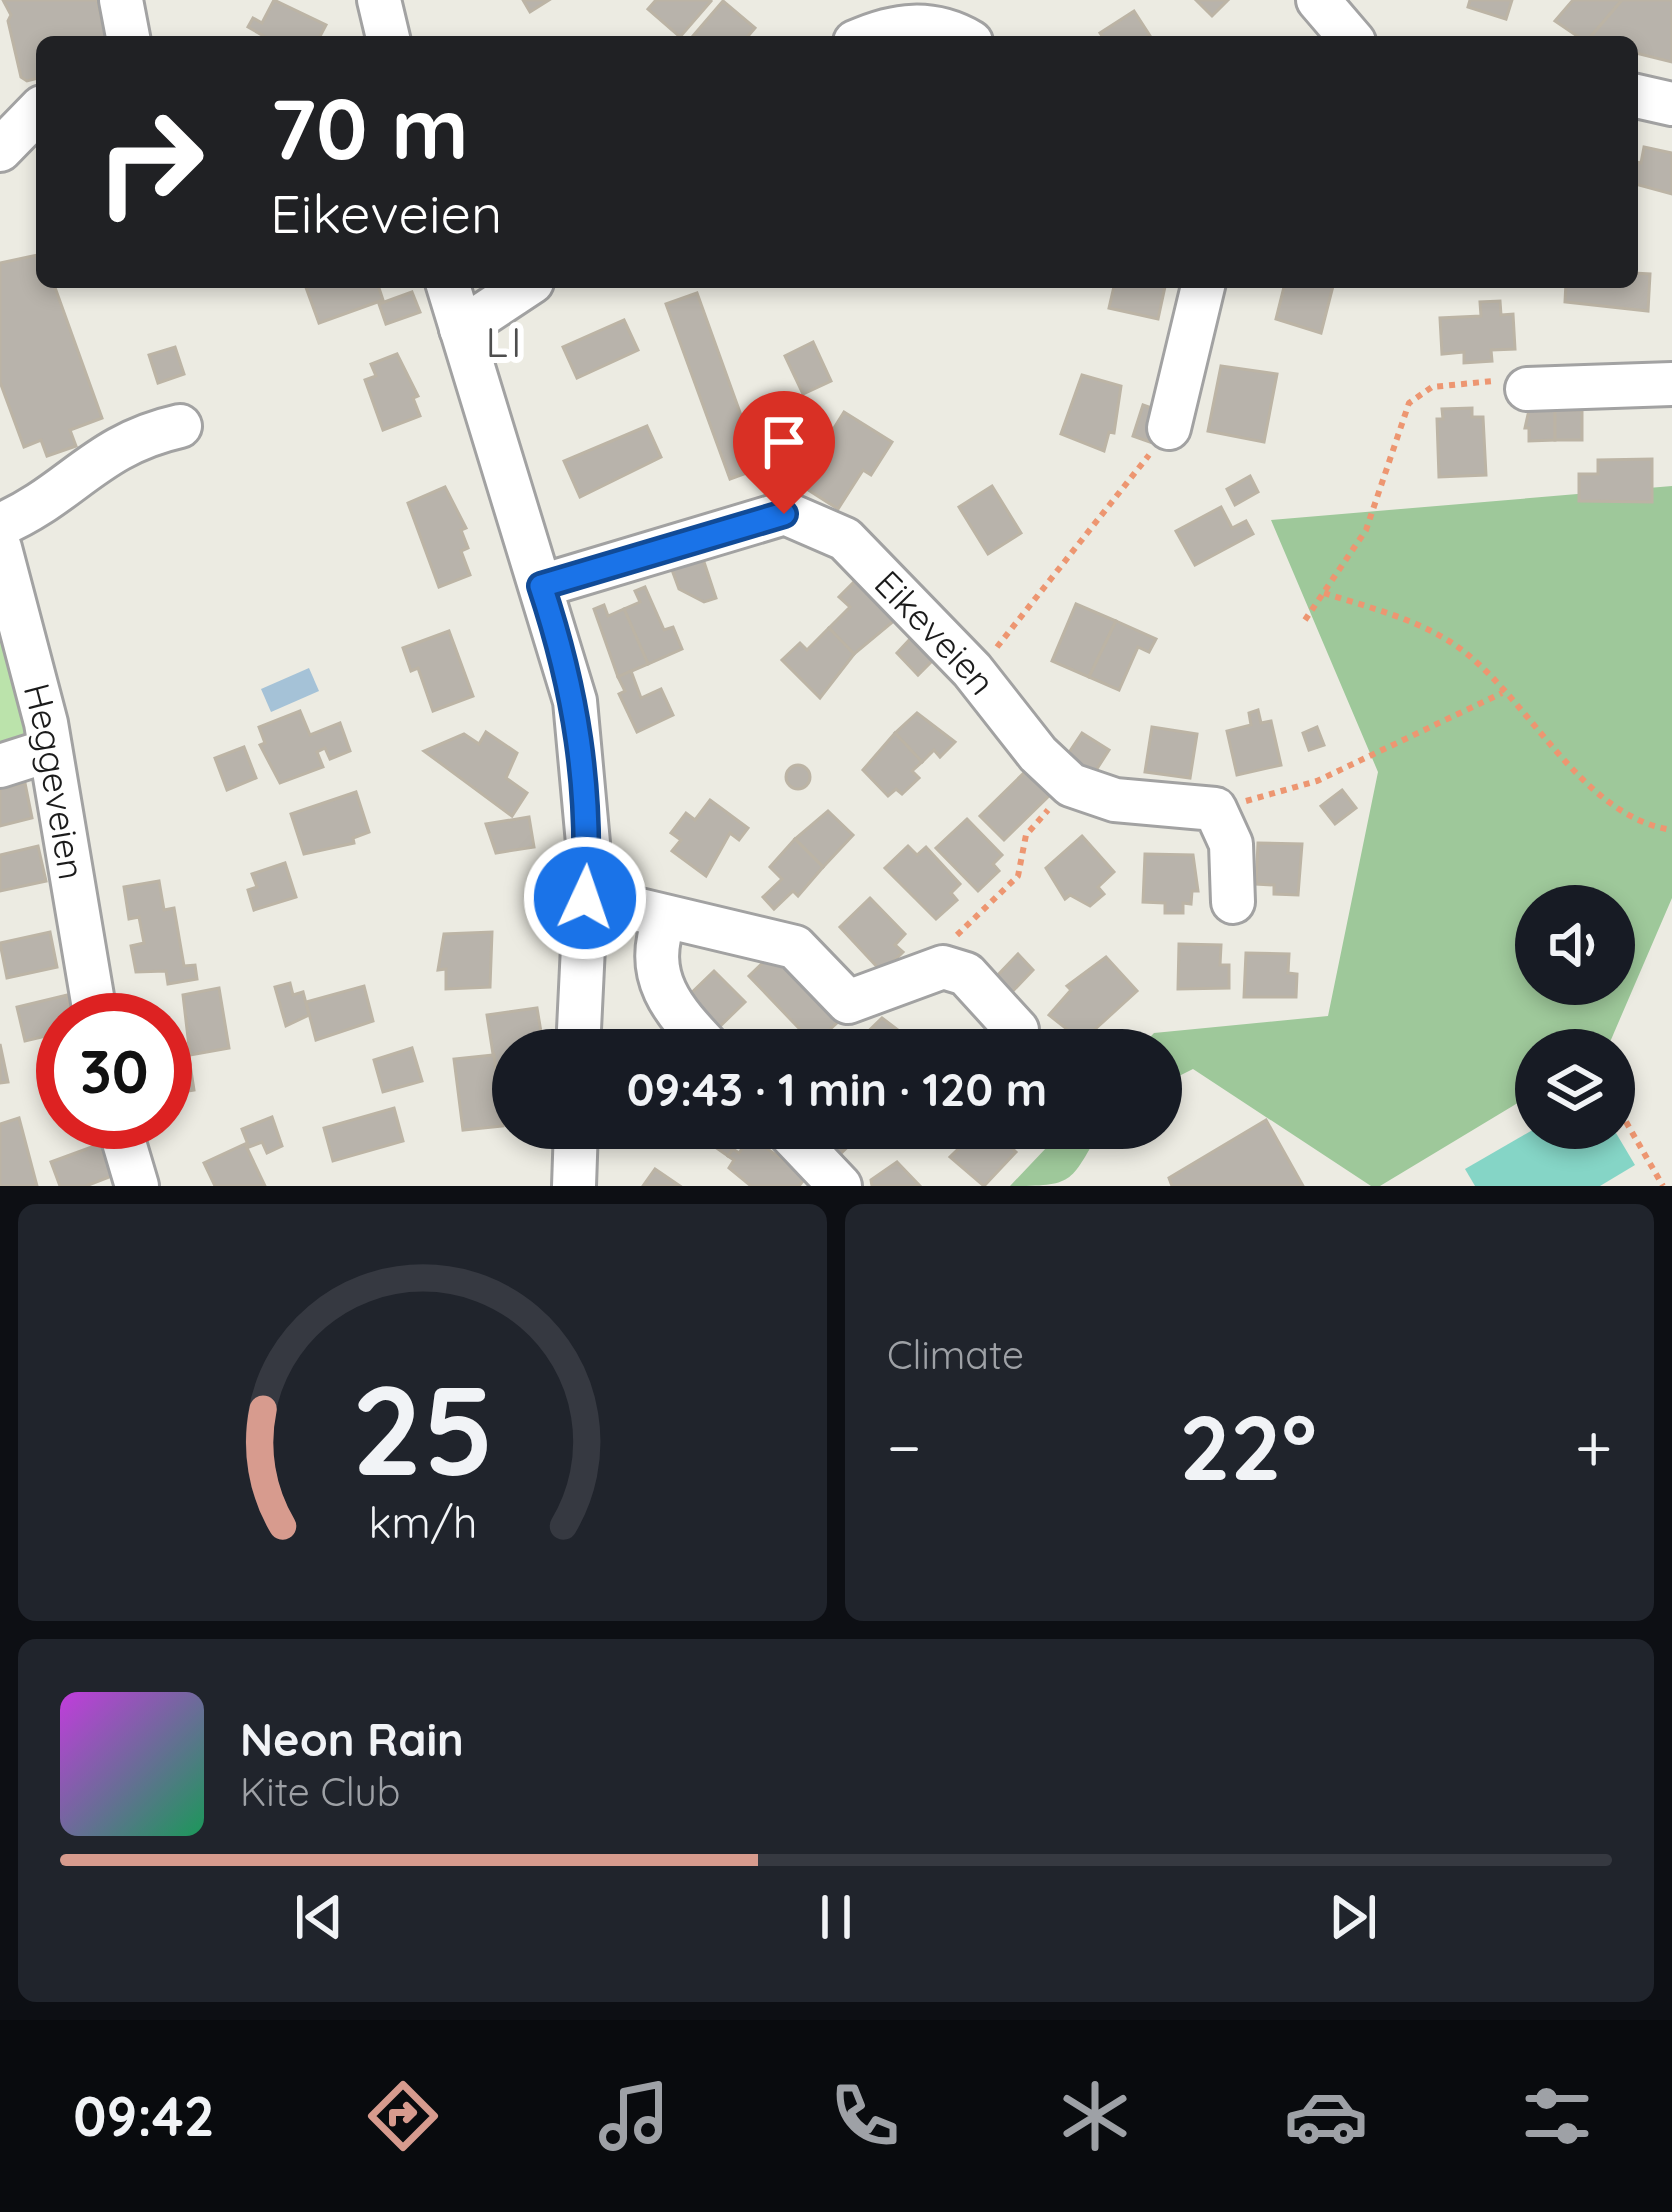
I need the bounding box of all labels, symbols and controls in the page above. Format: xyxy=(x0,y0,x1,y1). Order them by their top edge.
text: 70 m xyxy=(270,75,469,180)
icon: right xyxy=(72,84,228,240)
text: Eikeveien xyxy=(270,179,502,247)
district label: LI xyxy=(486,315,524,368)
pin xyxy=(733,391,835,514)
icon: arrive xyxy=(751,409,817,475)
street label: Eikeveien xyxy=(866,561,1005,703)
street label: Heggeveien xyxy=(14,678,95,883)
position arrow xyxy=(522,835,648,961)
map controls xyxy=(1515,885,1635,1149)
button: sound xyxy=(1515,885,1635,1005)
speed limit sign: 30 xyxy=(36,993,192,1149)
button: layers xyxy=(1515,1029,1635,1149)
text: 09:43 · 1 min · 120 m xyxy=(627,1061,1047,1117)
text: Climate xyxy=(887,1330,1024,1379)
text: 25 xyxy=(351,1350,494,1506)
text: 22° xyxy=(1179,1390,1317,1503)
text: − xyxy=(887,1405,921,1488)
text: + xyxy=(1575,1405,1612,1488)
text: km/h xyxy=(368,1494,477,1548)
text: Neon Rain xyxy=(240,1711,464,1767)
text: Kite Club xyxy=(240,1767,400,1816)
icon: previous xyxy=(286,1884,352,1950)
icon: pause xyxy=(803,1884,869,1950)
icon: next xyxy=(1320,1884,1386,1950)
icon: directions xyxy=(361,2074,445,2158)
icon: music xyxy=(592,2074,676,2158)
icon: phone xyxy=(823,2074,907,2158)
icon: climate xyxy=(1053,2074,1137,2158)
icon: car xyxy=(1284,2074,1368,2158)
icon: filters xyxy=(1515,2074,1599,2158)
text: 09:42 xyxy=(73,2082,214,2150)

